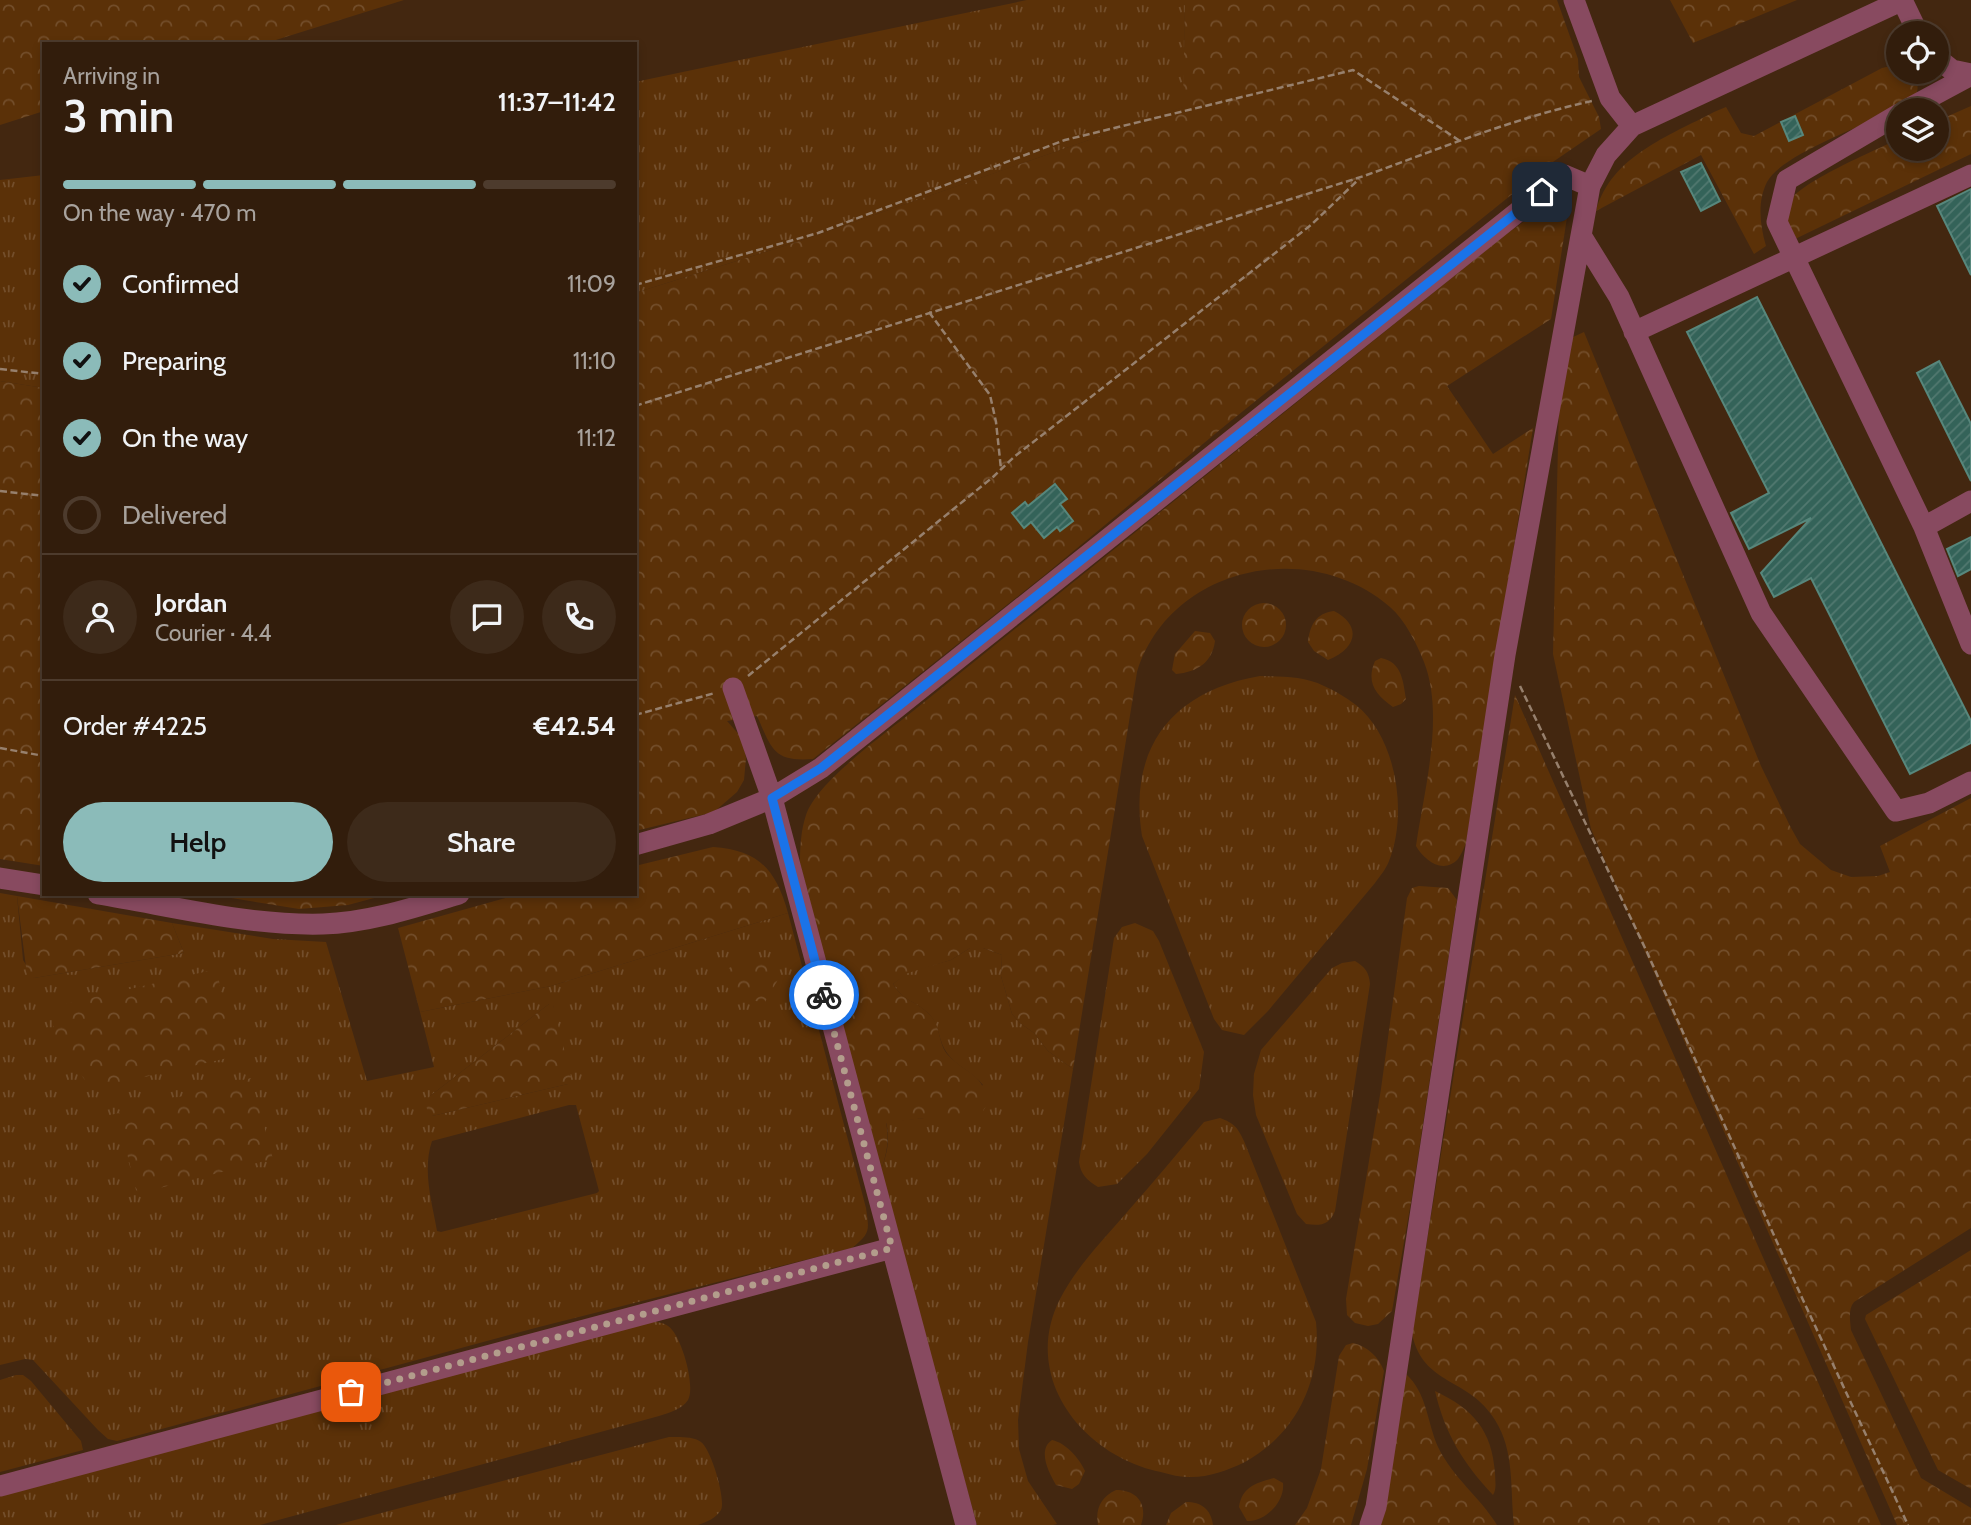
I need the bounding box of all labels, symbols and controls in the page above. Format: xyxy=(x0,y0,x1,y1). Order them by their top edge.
map controls xyxy=(1886,21,1949,161)
button: locate xyxy=(1886,21,1949,84)
text: Arriving in xyxy=(63,62,160,90)
text: 11:37–11:42 xyxy=(498,86,616,118)
text: 3 min xyxy=(63,88,174,144)
button: layers xyxy=(1886,98,1949,161)
pin xyxy=(1512,162,1572,222)
icon: home xyxy=(1523,173,1561,211)
text: On the way · 470 m xyxy=(63,199,256,227)
icon: check xyxy=(63,265,101,303)
text: Confirmed xyxy=(122,268,239,300)
text: 11:09 xyxy=(567,270,616,298)
icon: check xyxy=(63,342,101,380)
text: Preparing xyxy=(122,345,226,377)
text: 11:10 xyxy=(573,347,616,375)
icon: check xyxy=(63,419,101,457)
text: On the way xyxy=(122,422,248,454)
text: 11:12 xyxy=(577,424,616,452)
text: Delivered xyxy=(122,499,227,531)
button: person xyxy=(63,580,137,654)
button: chat xyxy=(450,580,524,654)
button: phone xyxy=(542,580,616,654)
text: Jordan xyxy=(155,587,227,619)
text: Courier · 4.4 xyxy=(155,619,272,647)
text: Order #4225 xyxy=(63,710,207,742)
text: €42.54 xyxy=(534,710,616,742)
button: Help xyxy=(63,802,333,882)
button: Share xyxy=(347,802,616,882)
courier xyxy=(789,960,859,1030)
icon: bike xyxy=(805,976,843,1014)
pin xyxy=(321,1362,381,1422)
icon: bag xyxy=(332,1373,370,1411)

